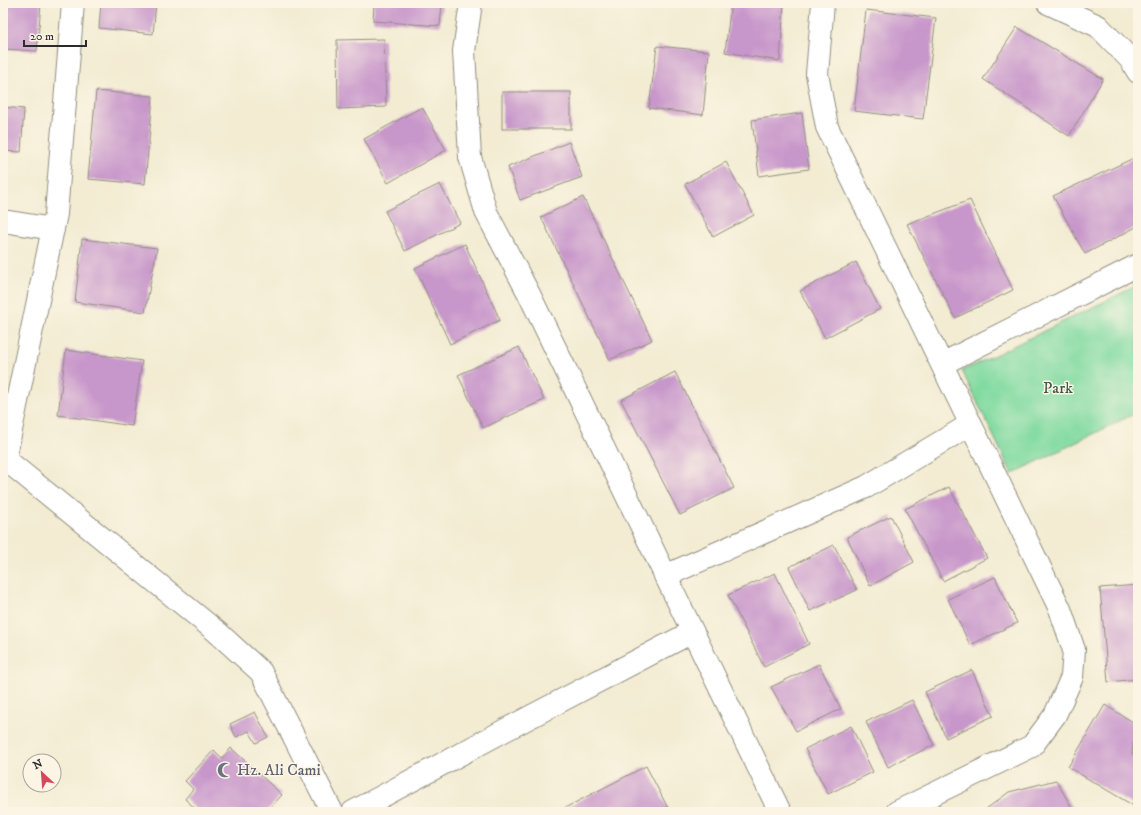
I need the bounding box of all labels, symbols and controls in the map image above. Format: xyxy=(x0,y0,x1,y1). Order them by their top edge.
scale bar xyxy=(24,22,86,48)
text: 20 m xyxy=(30,29,54,44)
park label: Park xyxy=(1043,378,1073,398)
north arrow xyxy=(22,753,62,793)
text: N xyxy=(31,757,45,773)
place label: Hz. Ali Cami xyxy=(237,760,321,780)
mosque icon: Hz. Ali Cami xyxy=(216,761,234,779)

